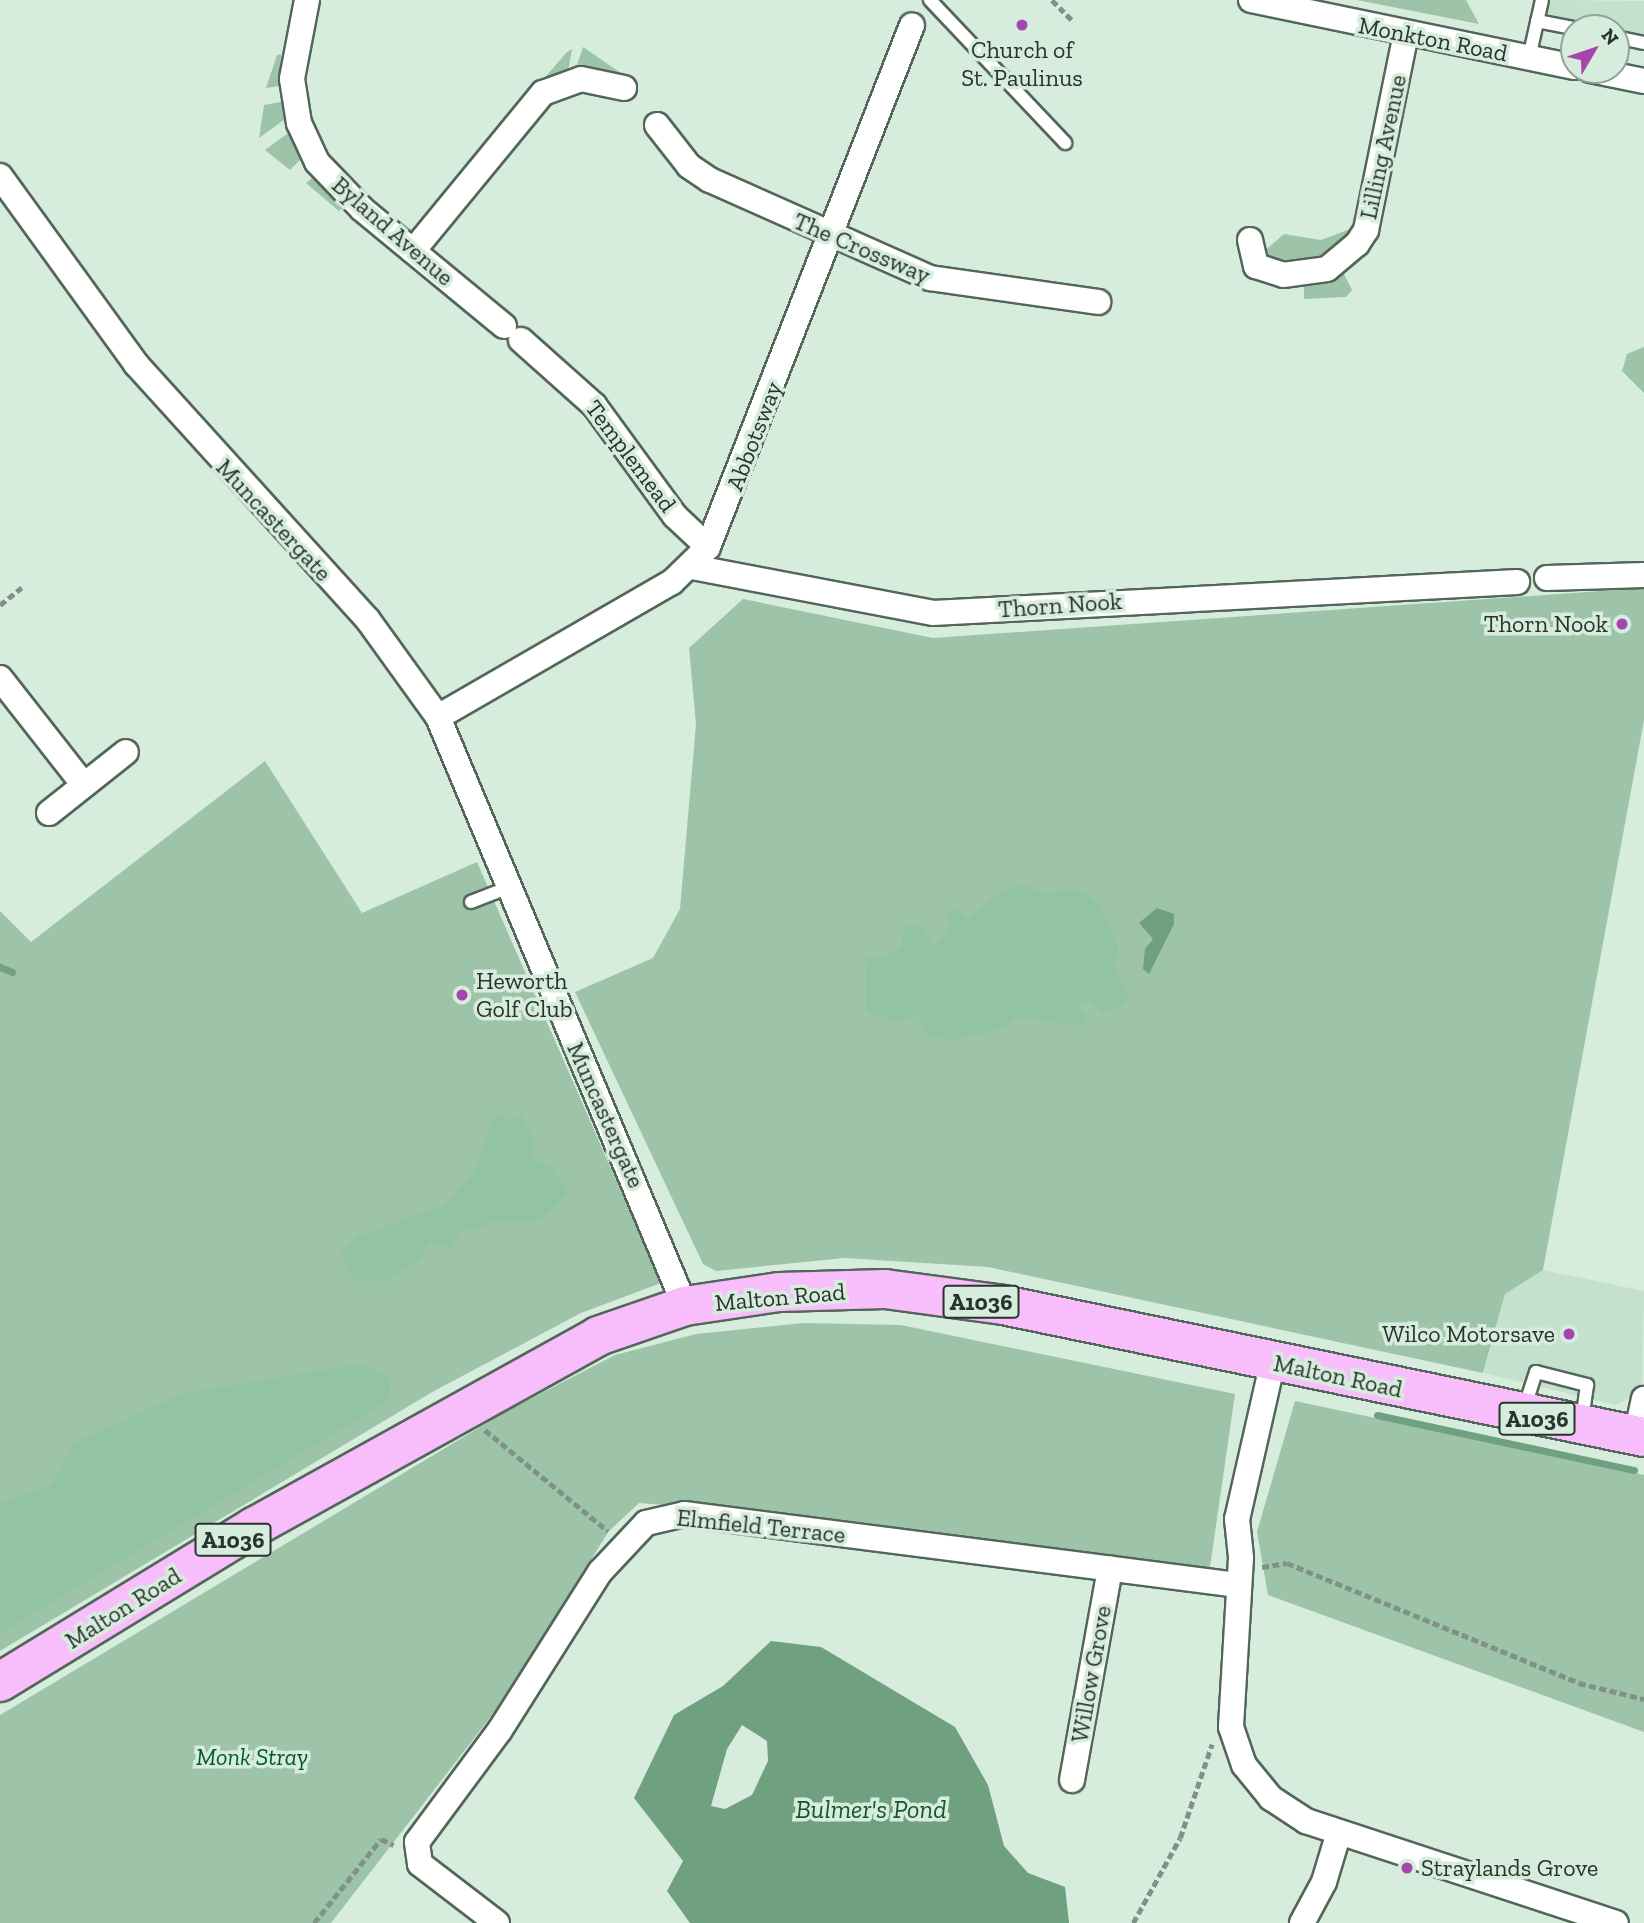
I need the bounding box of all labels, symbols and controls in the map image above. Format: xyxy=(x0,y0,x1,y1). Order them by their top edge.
street label: Monkton Road xyxy=(1356,10,1510,68)
north arrow xyxy=(1560,14,1630,84)
marker: Church of St. Paulinus xyxy=(1014,17,1030,33)
text: N xyxy=(1597,24,1624,50)
place label: Church of St. Paulinus xyxy=(961,36,1083,92)
street label: Lilling Avenue xyxy=(1354,72,1412,222)
street label: Byland Avenue xyxy=(326,170,460,292)
street label: The Crossway xyxy=(789,206,935,290)
street label: Abbotsway xyxy=(720,377,788,495)
street label: Templemead xyxy=(579,394,683,518)
street label: Muncastergate xyxy=(210,453,338,587)
street label: Thorn Nook xyxy=(997,586,1123,624)
place label: Thorn Nook xyxy=(1484,610,1608,638)
marker: Thorn Nook xyxy=(1614,616,1630,632)
place label: Heworth Golf Club xyxy=(476,967,573,1023)
marker: Heworth Golf Club xyxy=(454,987,470,1003)
street label: Muncastergate xyxy=(561,1038,651,1192)
street label: Malton Road xyxy=(714,1277,846,1317)
road number: A1036 xyxy=(942,1282,1020,1322)
place label: Wilco Motorsave xyxy=(1382,1320,1555,1348)
marker: Wilco Motorsave xyxy=(1561,1326,1577,1342)
street label: Malton Road xyxy=(1271,1348,1405,1404)
road number: A1036 xyxy=(1498,1400,1576,1438)
street label: Elmfield Terrace xyxy=(675,1503,847,1549)
road number: A1036 xyxy=(194,1520,272,1560)
street label: Malton Road xyxy=(60,1561,186,1655)
street label: Willow Grove xyxy=(1065,1603,1117,1745)
park label: Monk Stray xyxy=(196,1743,308,1771)
water label: Bulmer's Pond xyxy=(796,1794,946,1826)
place label: Straylands Grove xyxy=(1421,1854,1598,1882)
marker: Straylands Grove xyxy=(1399,1860,1415,1876)

